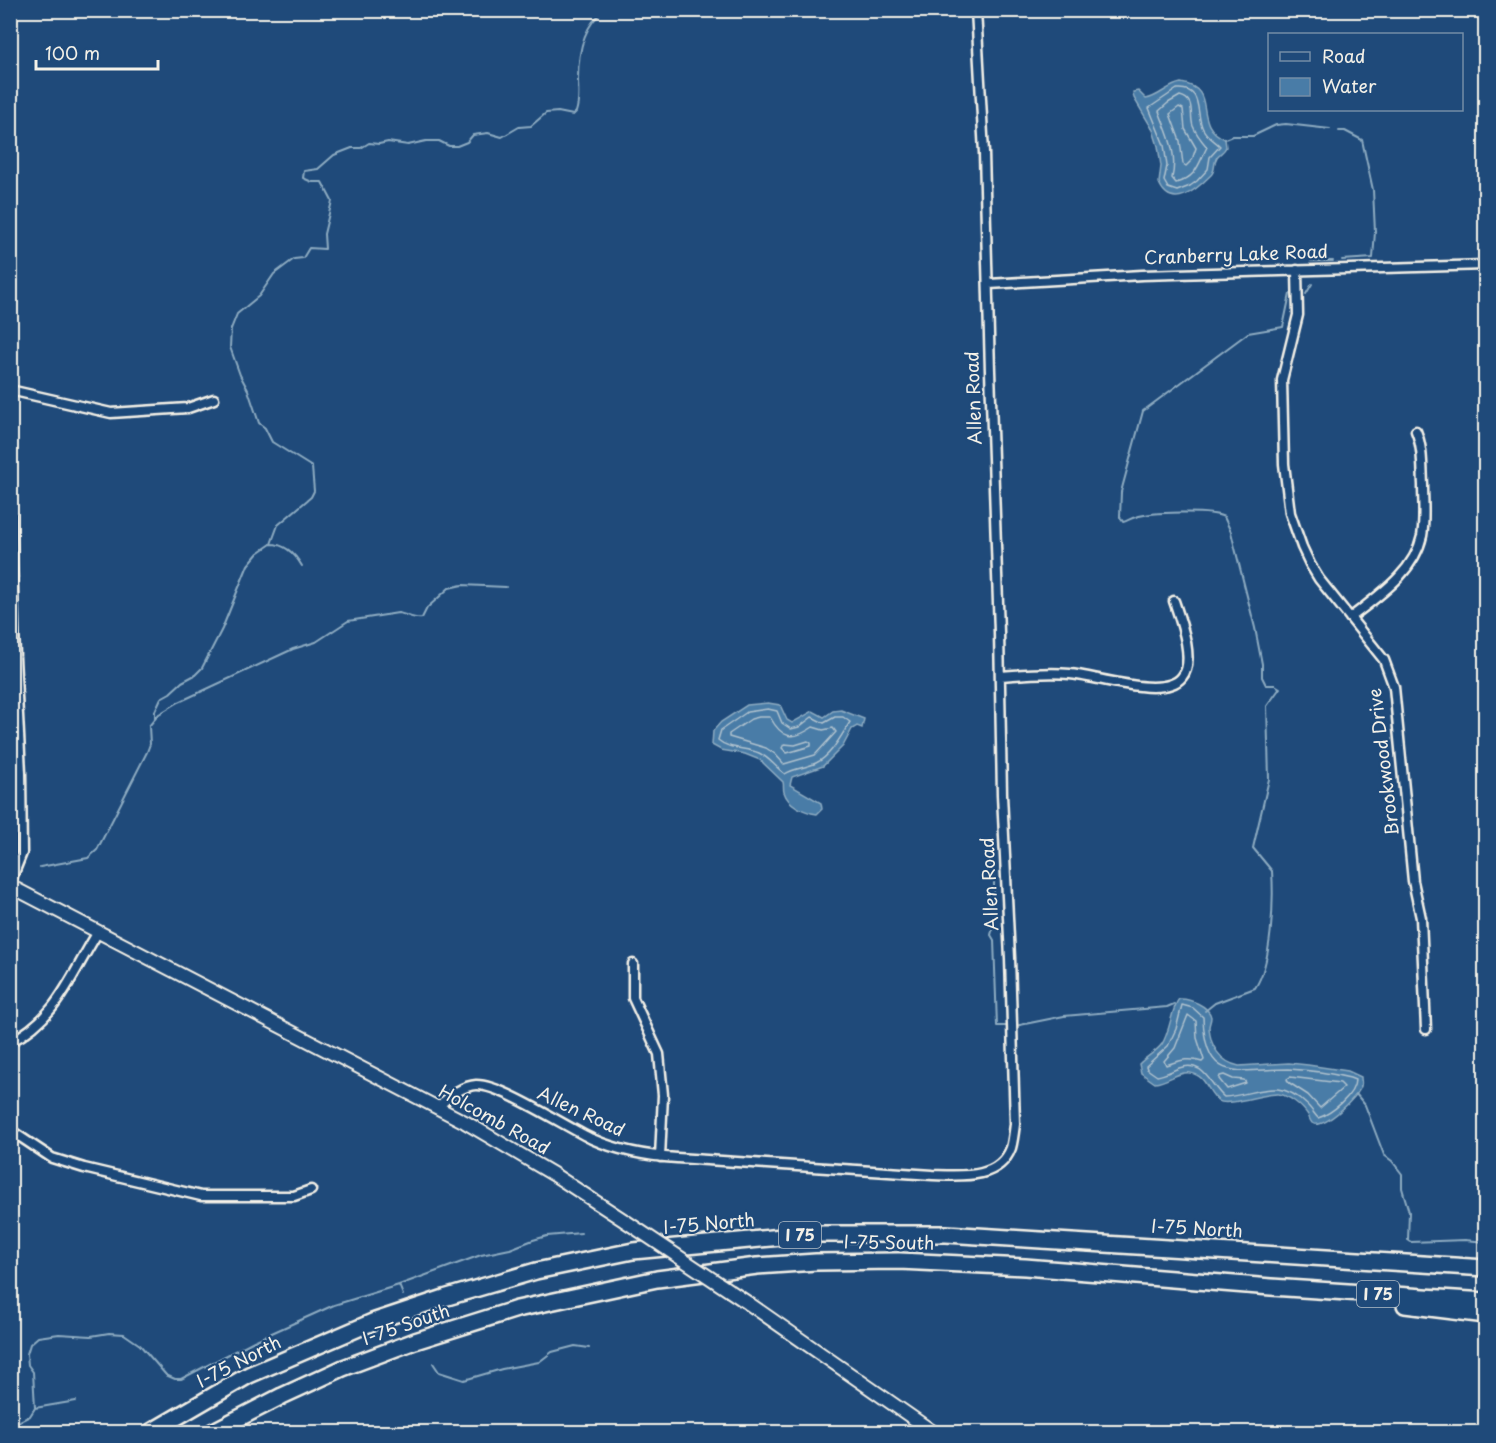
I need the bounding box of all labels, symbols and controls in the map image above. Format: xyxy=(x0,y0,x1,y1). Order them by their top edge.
scale bar xyxy=(36,33,158,71)
legend xyxy=(1268,33,1463,111)
text: 100 m xyxy=(45,39,100,66)
text: Road xyxy=(1322,42,1366,69)
text: Water xyxy=(1322,72,1377,99)
street label: Cranberry Lake Road xyxy=(1143,237,1328,270)
street label: Allen Road xyxy=(957,351,988,445)
street label: Brookwood Drive xyxy=(1360,687,1405,838)
street label: Allen Road xyxy=(973,837,1004,931)
street label: Holcomb Road xyxy=(434,1077,555,1160)
street label: Allen Road xyxy=(534,1079,630,1143)
street label: I-75 North xyxy=(662,1205,756,1240)
street label: I-75 North xyxy=(1150,1212,1244,1243)
road number: I 75 xyxy=(779,1222,821,1248)
street label: I-75 South xyxy=(843,1227,935,1256)
road number: I 75 xyxy=(1357,1281,1399,1307)
street label: I-75 South xyxy=(358,1296,453,1351)
street label: I-75 North xyxy=(191,1328,285,1394)

